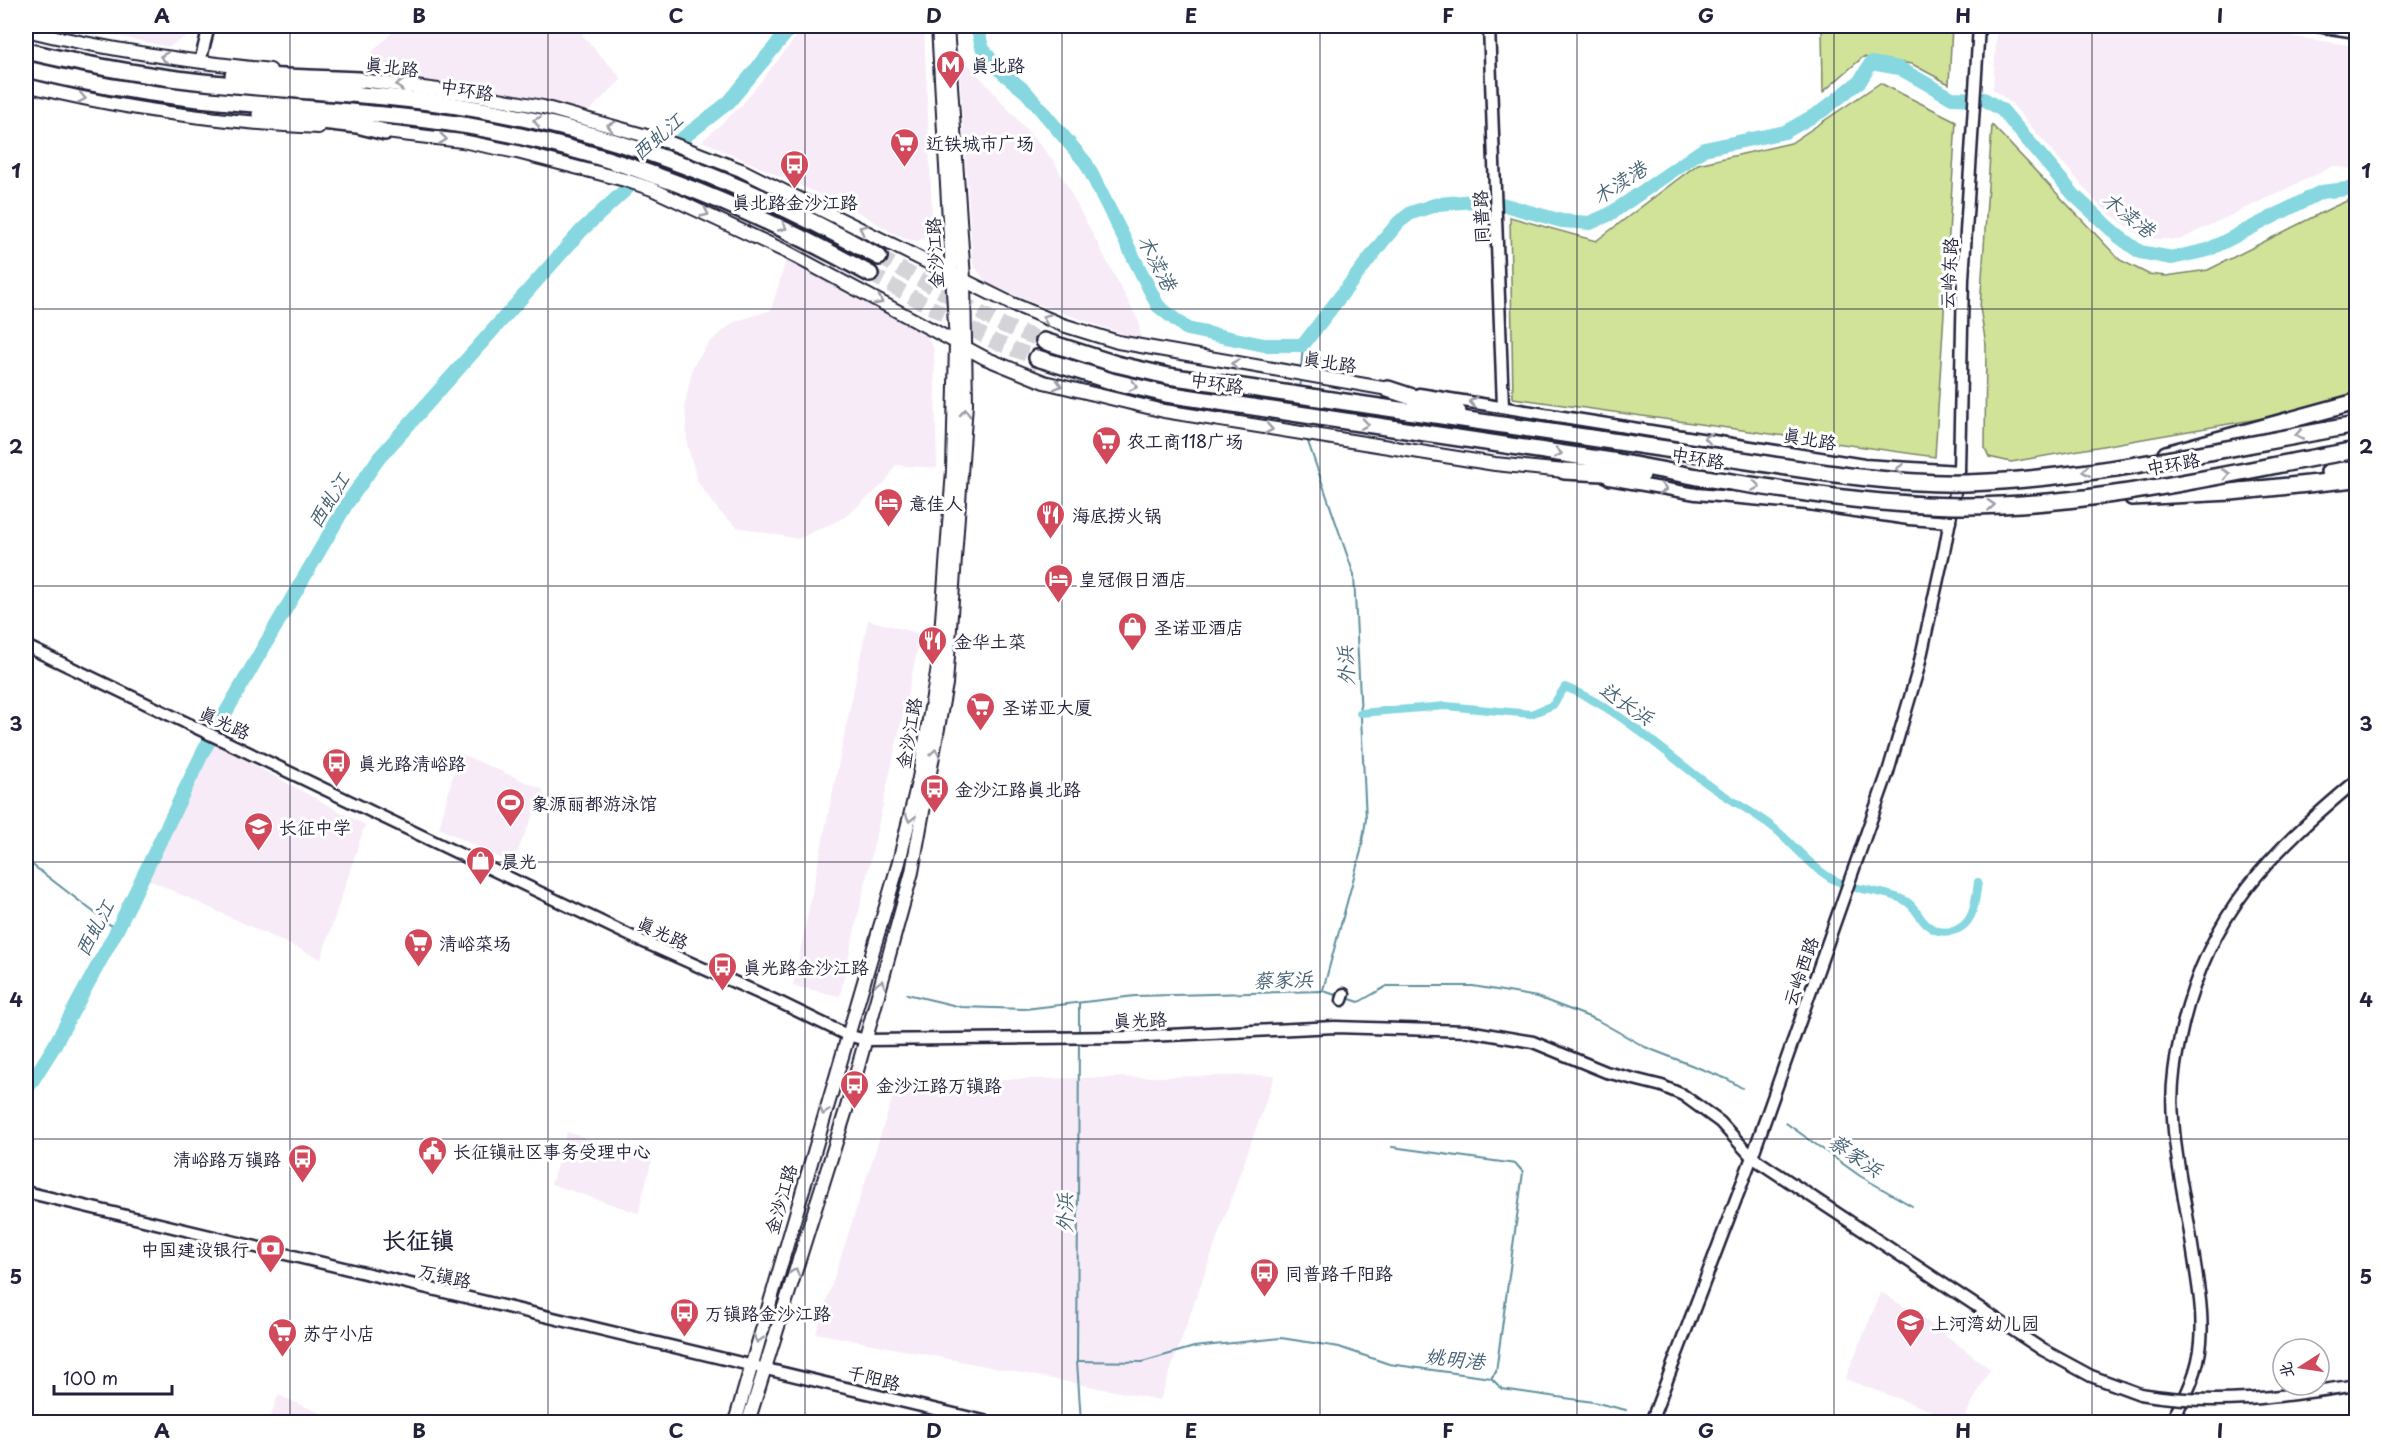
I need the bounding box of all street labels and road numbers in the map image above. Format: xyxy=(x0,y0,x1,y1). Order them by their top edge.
street label: 真北路 xyxy=(364,49,420,83)
street label: 中环路 xyxy=(438,71,496,107)
street label: 同普路 xyxy=(1466,190,1494,244)
street label: 金沙江路 xyxy=(919,216,949,290)
street label: 云岭东路 xyxy=(1933,236,1963,310)
street label: 真北路 xyxy=(1301,343,1359,379)
street label: 中环路 xyxy=(1188,364,1246,400)
street label: 真北路 xyxy=(1781,420,1839,456)
street label: 中环路 xyxy=(1669,439,1727,475)
street label: 中环路 xyxy=(2144,445,2202,481)
street label: 金沙江路 xyxy=(888,695,928,771)
street label: 真光路 xyxy=(195,698,255,746)
street label: 真光路 xyxy=(633,909,693,955)
street label: 云岭西路 xyxy=(1776,933,1824,1009)
street label: 真光路 xyxy=(1113,1005,1167,1033)
street label: 金沙江路 xyxy=(757,1161,803,1237)
street label: 万镇路 xyxy=(416,1256,474,1294)
street label: 千阳路 xyxy=(845,1357,903,1397)

